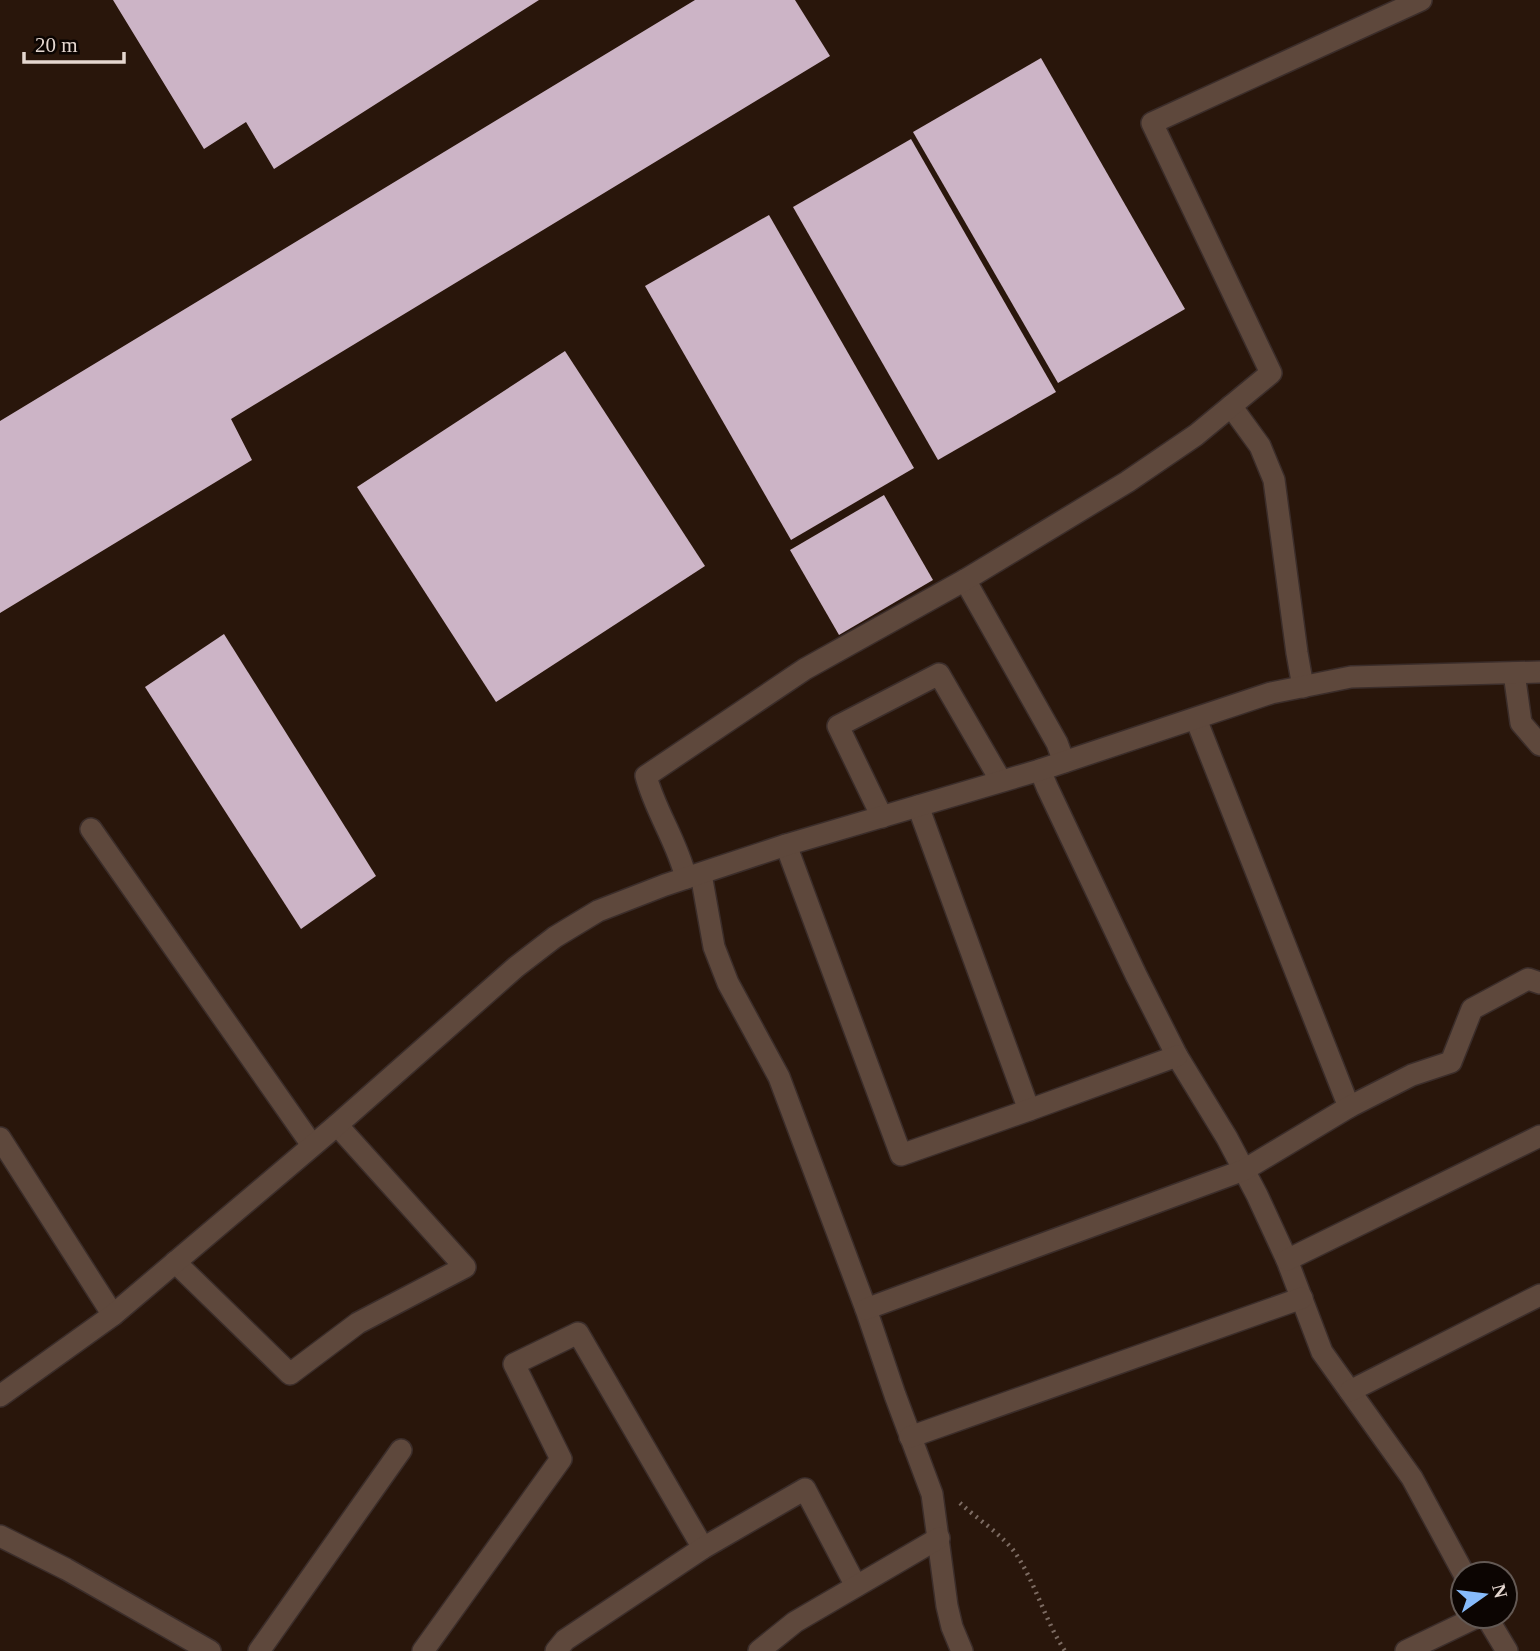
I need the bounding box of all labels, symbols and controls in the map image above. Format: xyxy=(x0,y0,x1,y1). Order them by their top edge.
scale bar xyxy=(24,21,124,65)
text: 20 m xyxy=(35,33,78,57)
north arrow xyxy=(1449,1560,1519,1630)
text: N xyxy=(1488,1582,1512,1600)

